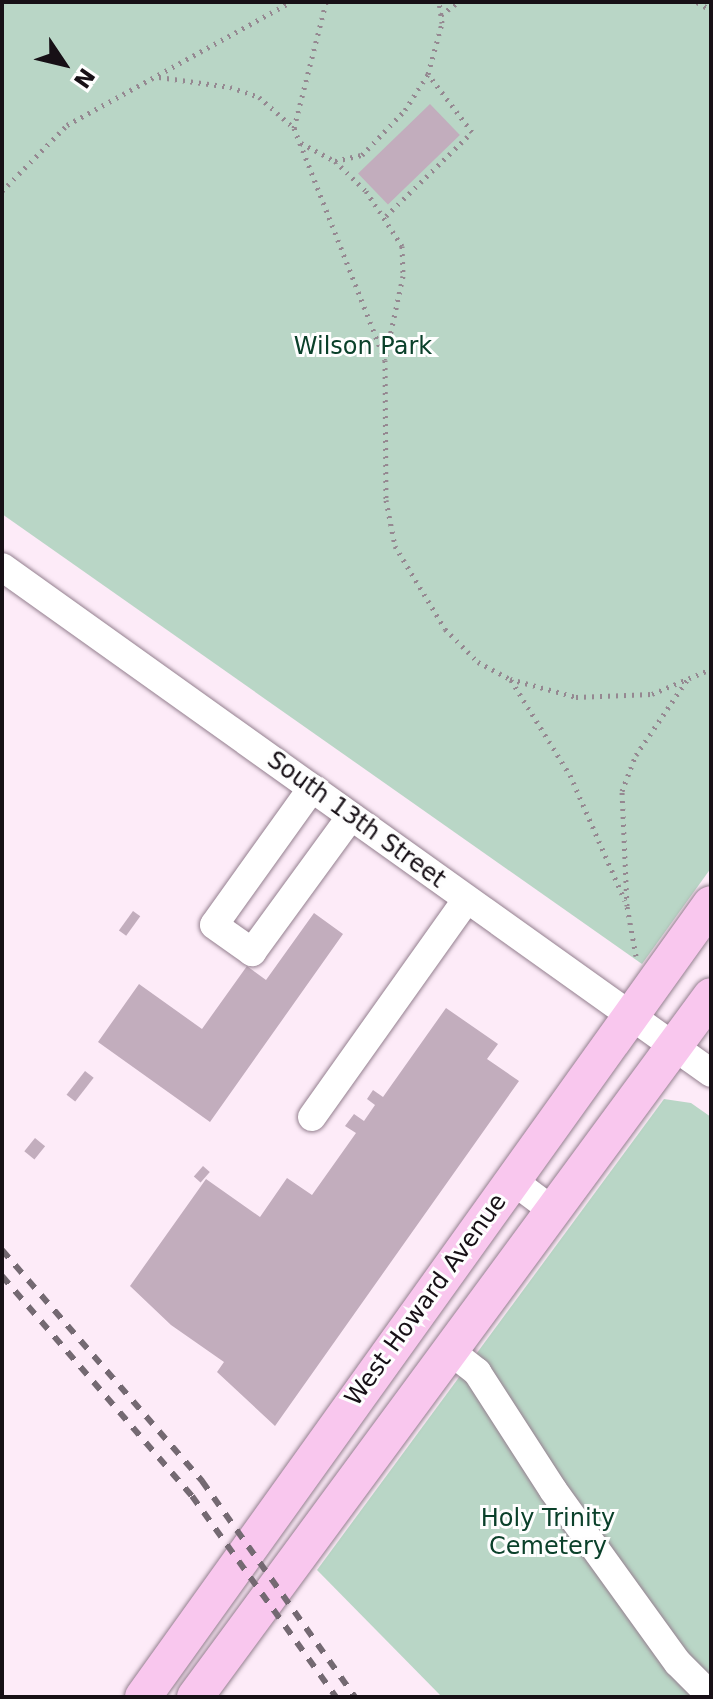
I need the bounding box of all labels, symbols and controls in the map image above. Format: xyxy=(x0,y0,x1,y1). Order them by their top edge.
north arrow xyxy=(24,24,104,104)
text: N xyxy=(69,63,100,93)
park label: Wilson Park xyxy=(294,333,432,361)
street label: South 13th Street xyxy=(261,746,451,894)
street label: West Howard Avenue xyxy=(339,1188,513,1412)
park label: Holy Trinity Cemetery xyxy=(481,1505,615,1561)

